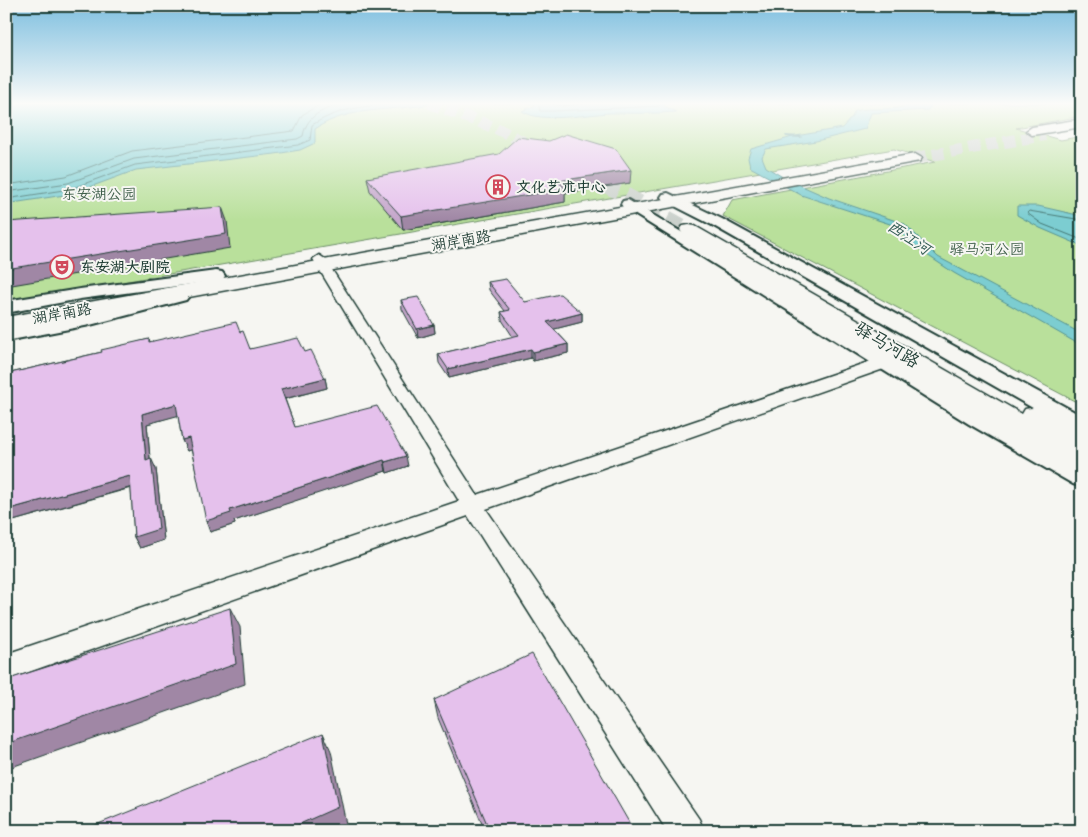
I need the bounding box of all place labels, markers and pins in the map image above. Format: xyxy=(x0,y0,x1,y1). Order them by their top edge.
building icon: 文化艺术中心 xyxy=(485,174,511,200)
place label: 文化艺术中心 xyxy=(516,177,606,198)
theatre icon: 东安湖大剧院 xyxy=(49,254,75,280)
place label: 东安湖大剧院 xyxy=(80,257,170,278)

